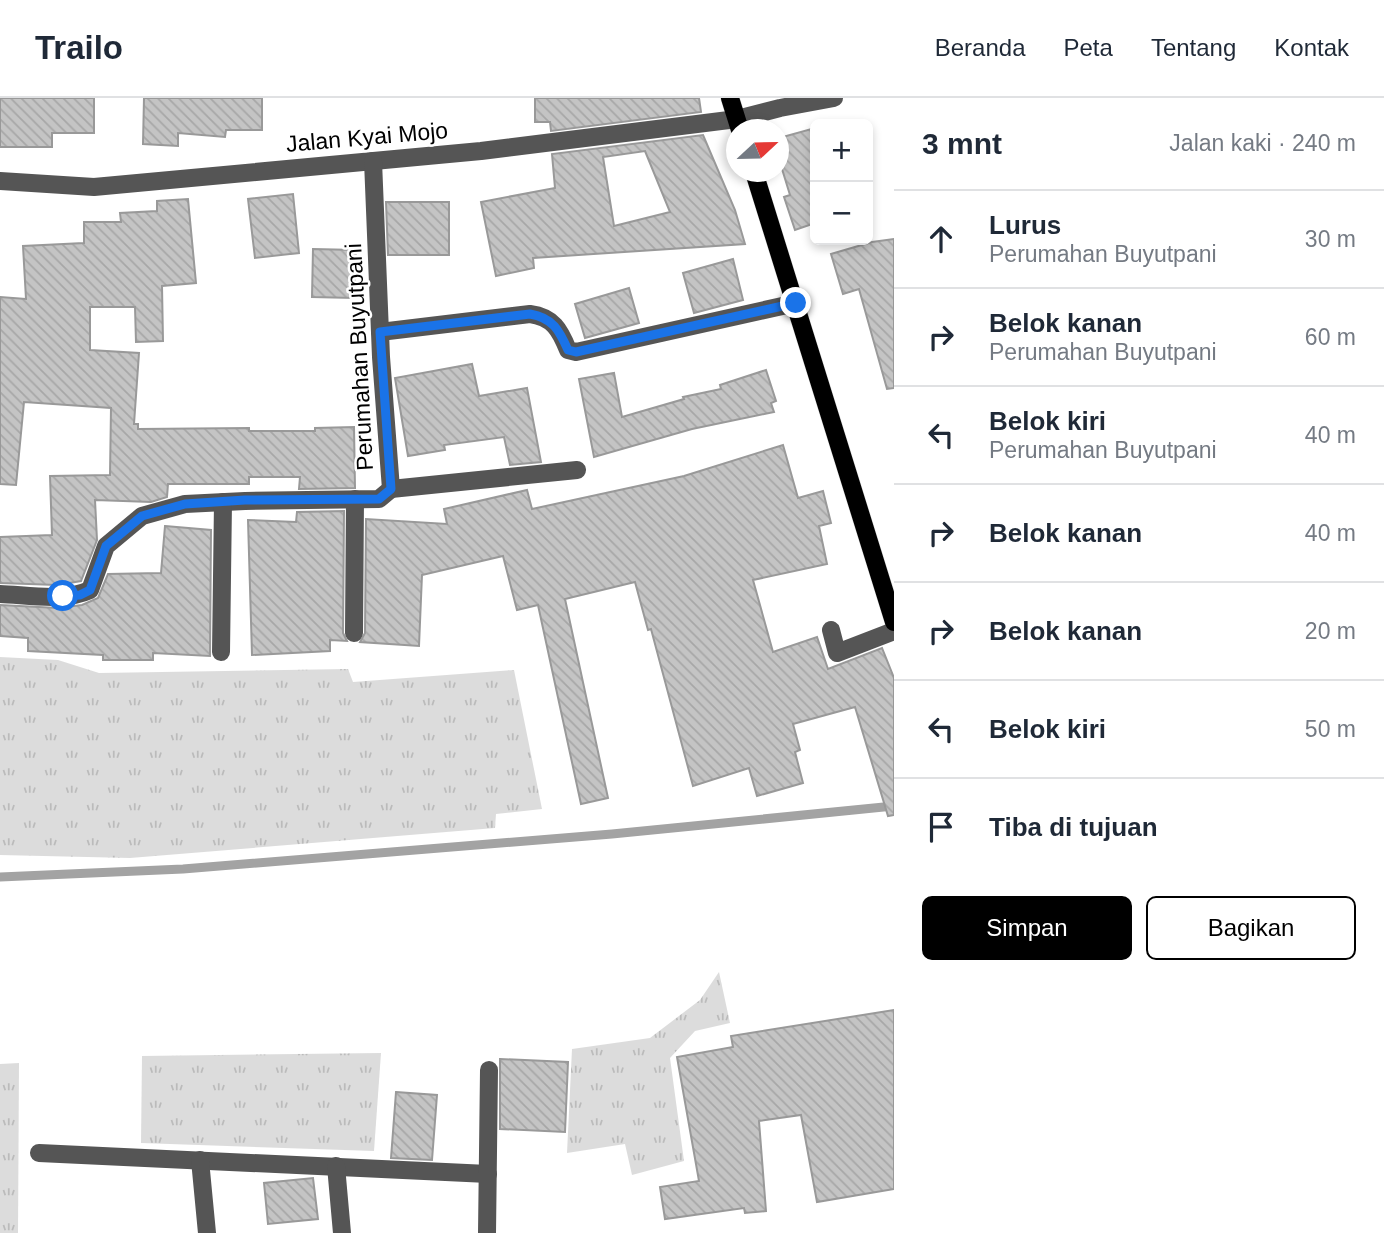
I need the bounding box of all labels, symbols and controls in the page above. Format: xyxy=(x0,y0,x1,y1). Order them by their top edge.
text: Trailo xyxy=(35,29,123,66)
text: Beranda xyxy=(935,34,1026,61)
text: Peta xyxy=(1064,34,1113,61)
text: Tentang xyxy=(1151,34,1236,61)
text: Kontak xyxy=(1274,34,1349,61)
street label: Jalan Kyai Mojo xyxy=(285,117,449,157)
north arrow xyxy=(726,119,789,182)
map controls xyxy=(810,119,873,245)
button: + xyxy=(810,119,873,182)
text: 3 mnt xyxy=(922,127,1002,160)
text: Jalan kaki · 240 m xyxy=(1169,130,1356,156)
button: − xyxy=(810,182,873,245)
text: Lurus xyxy=(989,210,1061,240)
icon: ahead xyxy=(922,220,960,258)
text: 30 m xyxy=(1305,226,1356,252)
text: Perumahan Buyutpani xyxy=(989,241,1217,267)
street label: Perumahan Buyutpani xyxy=(340,243,378,471)
route end xyxy=(780,287,811,318)
text: Belok kanan xyxy=(989,308,1142,338)
icon: right xyxy=(922,318,960,356)
text: 60 m xyxy=(1305,324,1356,350)
text: Perumahan Buyutpani xyxy=(989,339,1217,365)
text: Belok kiri xyxy=(989,406,1106,436)
icon: left xyxy=(922,416,960,454)
text: 40 m xyxy=(1305,422,1356,448)
text: Perumahan Buyutpani xyxy=(989,437,1217,463)
icon: right xyxy=(922,514,960,552)
text: Belok kanan xyxy=(989,518,1142,548)
text: 40 m xyxy=(1305,520,1356,546)
route start xyxy=(47,580,78,611)
icon: right xyxy=(922,612,960,650)
text: Belok kanan xyxy=(989,616,1142,646)
text: 20 m xyxy=(1305,618,1356,644)
icon: left xyxy=(922,710,960,748)
text: Belok kiri xyxy=(989,714,1106,744)
text: 50 m xyxy=(1305,716,1356,742)
icon: arrive xyxy=(922,808,960,846)
text: Tiba di tujuan xyxy=(989,812,1158,842)
button: Simpan xyxy=(922,896,1132,960)
button: Bagikan xyxy=(1146,896,1356,960)

